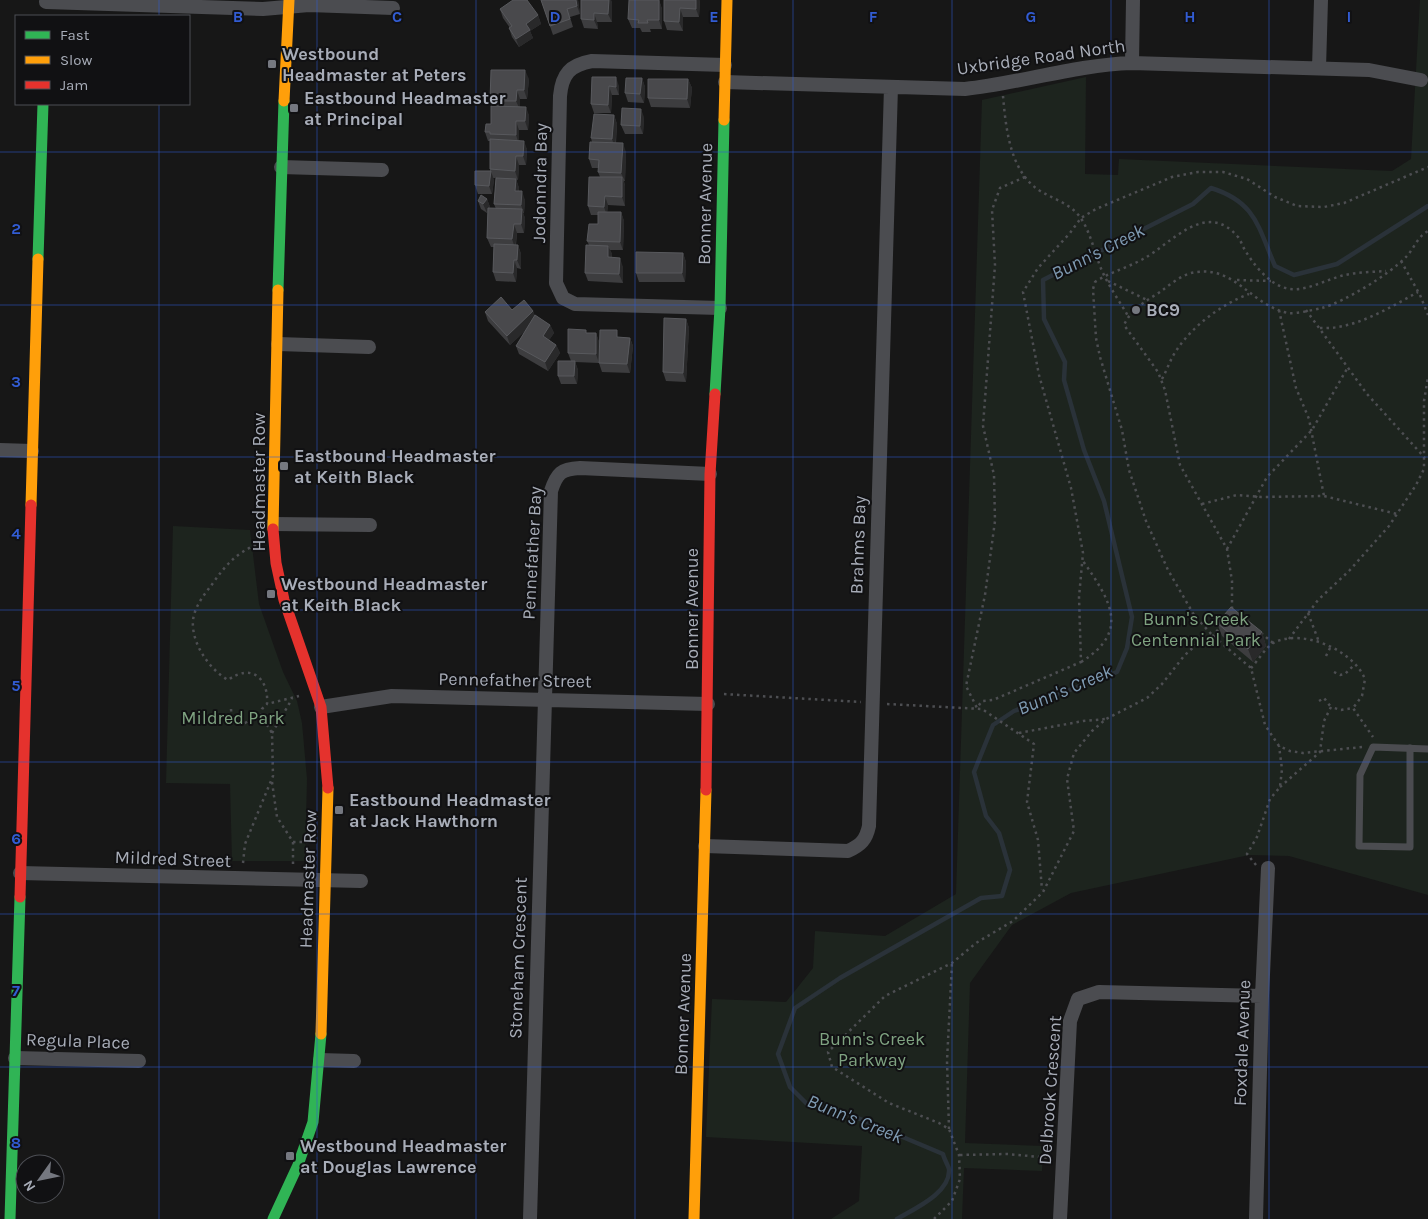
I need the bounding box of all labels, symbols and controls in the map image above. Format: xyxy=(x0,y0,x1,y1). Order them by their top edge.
text: B xyxy=(233,7,243,26)
text: C xyxy=(392,7,402,26)
text: D xyxy=(550,7,561,26)
text: E xyxy=(709,7,719,26)
text: F xyxy=(869,7,878,26)
text: G xyxy=(1026,7,1036,26)
text: H xyxy=(1184,7,1196,26)
text: I xyxy=(1347,7,1351,26)
legend xyxy=(15,15,190,105)
text: Fast xyxy=(60,26,90,44)
street label: Uxbridge Road North xyxy=(955,34,1127,80)
place label: Westbound Headmaster at Peters xyxy=(282,43,467,86)
text: Slow xyxy=(60,51,92,69)
marker: Westbound Headmaster at Peters xyxy=(266,58,278,70)
text: Jam xyxy=(60,76,88,94)
place label: Eastbound Headmaster at Principal xyxy=(304,87,506,130)
marker: Eastbound Headmaster at Principal xyxy=(288,102,300,114)
street label: Jodonndra Bay xyxy=(528,122,552,243)
street label: Bonner Avenue xyxy=(693,143,717,265)
text: 2 xyxy=(11,219,21,238)
water label: Bunn's Creek xyxy=(1048,219,1148,285)
place label: BC9 xyxy=(1146,299,1180,321)
marker: BC9 xyxy=(1130,304,1142,316)
text: 3 xyxy=(11,372,21,391)
street label: Headmaster Row xyxy=(248,413,270,551)
place label: Eastbound Headmaster at Keith Black xyxy=(294,445,496,488)
marker: Eastbound Headmaster at Keith Black xyxy=(278,460,290,472)
street label: Pennefather Bay xyxy=(518,485,547,620)
street label: Brahms Bay xyxy=(845,495,871,595)
text: 4 xyxy=(11,524,21,543)
street label: Bonner Avenue xyxy=(681,548,703,670)
place label: Westbound Headmaster at Keith Black xyxy=(281,573,487,616)
marker: Westbound Headmaster at Keith Black xyxy=(265,588,277,600)
park label: Bunn's Creek Centennial Park xyxy=(1131,608,1261,651)
water label: Bunn's Creek xyxy=(1014,660,1116,720)
street label: Pennefather Street xyxy=(438,668,592,692)
text: 5 xyxy=(11,676,21,695)
park label: Mildred Park xyxy=(181,707,285,729)
place label: Eastbound Headmaster at Jack Hawthorn xyxy=(349,789,551,832)
marker: Eastbound Headmaster at Jack Hawthorn xyxy=(333,804,345,816)
street label: Headmaster Row xyxy=(295,809,321,949)
text: 6 xyxy=(11,829,21,848)
street label: Mildred Street xyxy=(114,846,232,872)
street label: Stoneham Crescent xyxy=(504,876,532,1039)
street label: Bonner Avenue xyxy=(670,953,696,1075)
street label: Foxdale Avenue xyxy=(1229,979,1255,1107)
text: 7 xyxy=(12,981,20,1000)
street label: Delbrook Crescent xyxy=(1034,1014,1066,1166)
street label: Regula Place xyxy=(26,1028,130,1054)
park label: Bunn's Creek Parkway xyxy=(819,1028,925,1071)
water label: Bunn's Creek xyxy=(804,1090,906,1148)
text: 8 xyxy=(11,1133,21,1152)
place label: Westbound Headmaster at Douglas Lawrence xyxy=(300,1135,506,1178)
marker: Westbound Headmaster at Douglas Lawrence xyxy=(284,1150,296,1162)
north arrow xyxy=(15,1154,65,1204)
text: N xyxy=(20,1177,39,1195)

